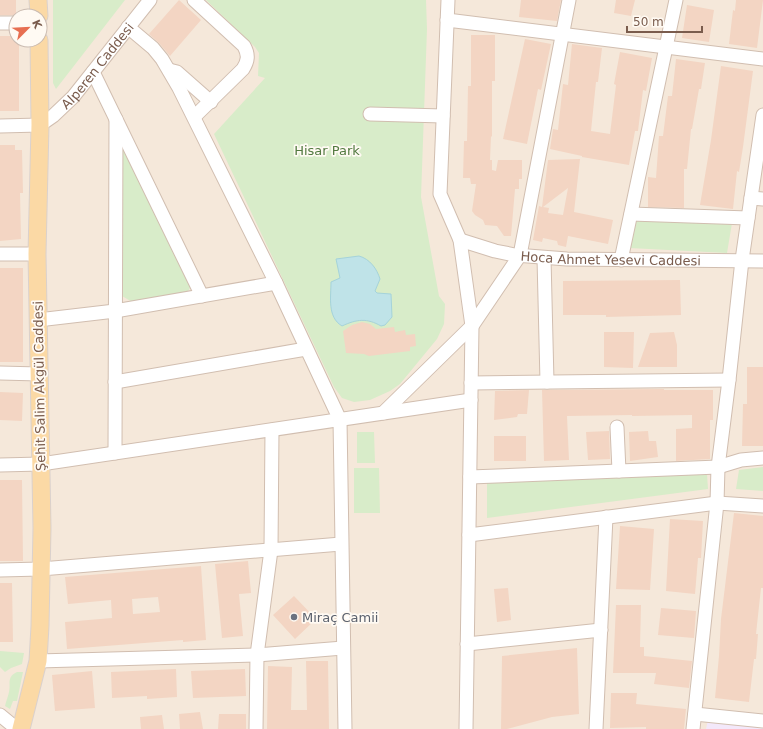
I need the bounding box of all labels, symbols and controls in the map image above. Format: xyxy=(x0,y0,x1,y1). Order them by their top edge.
north arrow xyxy=(8,8,48,48)
scale bar xyxy=(627,8,702,34)
text: 50 m xyxy=(633,15,664,29)
text: K xyxy=(29,18,45,31)
street label: Alperen Caddesi xyxy=(58,20,137,112)
park label: Hisar Park xyxy=(294,143,360,158)
street label: Hoca Ahmet Yesevi Caddesi xyxy=(520,248,701,268)
street label: Şehit Salim Akgül Caddesi xyxy=(31,301,48,471)
place label: Miraç Camii xyxy=(302,610,378,625)
marker: Miraç Camii xyxy=(289,612,299,622)

